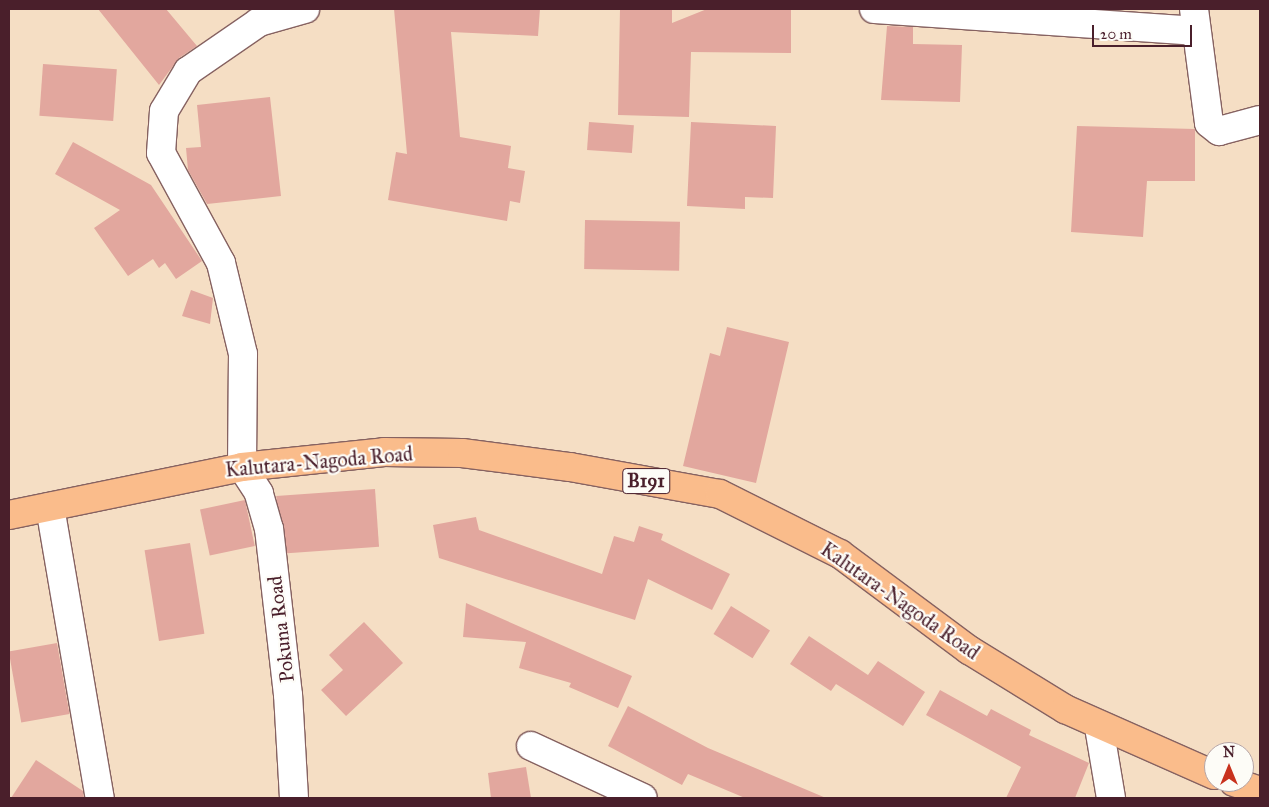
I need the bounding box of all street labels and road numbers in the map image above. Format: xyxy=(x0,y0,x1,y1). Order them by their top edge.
street label: Kalutara-Nagoda Road xyxy=(224,442,414,482)
road number: B191 xyxy=(622,464,670,498)
street label: Kalutara-Nagoda Road xyxy=(816,537,984,665)
street label: Pokuna Road xyxy=(263,574,299,684)

